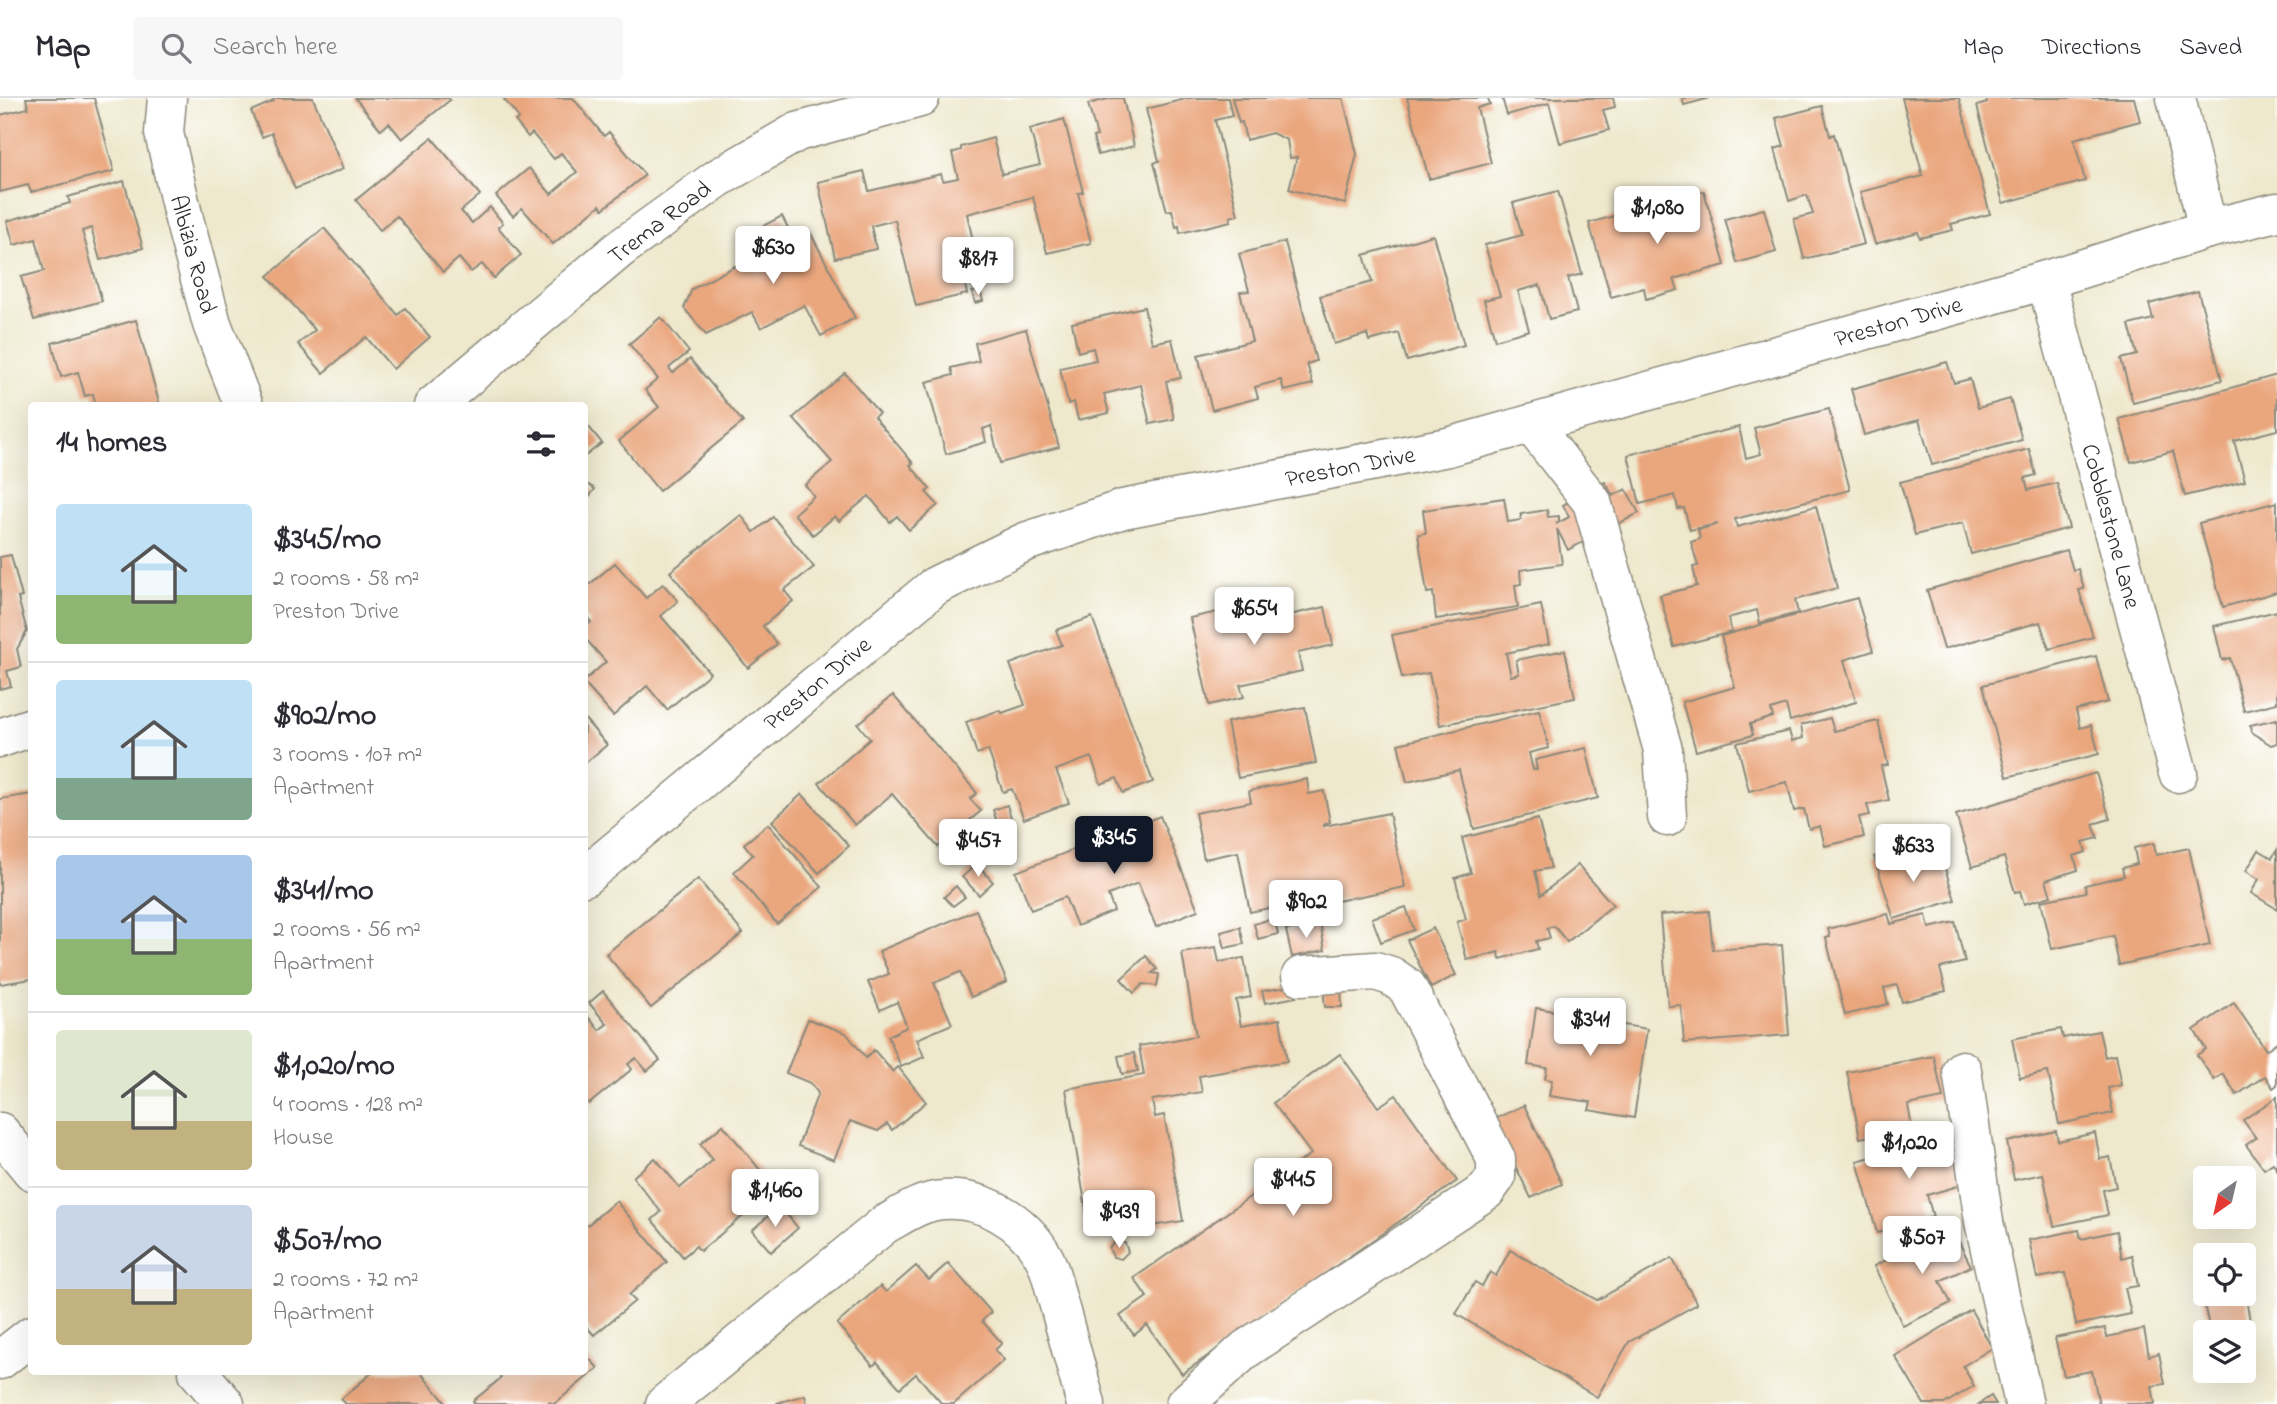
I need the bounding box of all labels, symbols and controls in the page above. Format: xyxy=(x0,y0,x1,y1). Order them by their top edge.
search box xyxy=(133,17,623,80)
text: Map xyxy=(35,24,91,72)
icon: search xyxy=(157,29,195,67)
text: Search here xyxy=(213,29,337,67)
text: Map xyxy=(1963,31,2004,66)
text: Directions xyxy=(2042,31,2141,66)
text: Saved xyxy=(2179,31,2242,66)
street label: Trema Road xyxy=(601,173,720,275)
pin: $1,080 xyxy=(1600,186,1714,246)
street label: Albizia Road xyxy=(159,192,224,318)
text: $1,080 xyxy=(1630,192,1684,225)
pin: $630 xyxy=(732,226,814,286)
text: $630 xyxy=(751,232,795,265)
pin: $817 xyxy=(937,238,1019,297)
text: $817 xyxy=(958,243,998,276)
street label: Preston Drive xyxy=(1831,288,1967,358)
text: 14 homes xyxy=(56,422,167,466)
icon: filters xyxy=(522,425,560,463)
street label: Preston Drive xyxy=(1283,439,1419,498)
street label: Cobblestone Lane xyxy=(2071,440,2148,613)
text: $345/mo xyxy=(273,519,381,563)
icon: home xyxy=(112,532,196,616)
text: 2 rooms · 58 m² xyxy=(273,563,419,596)
pin: $654 xyxy=(1213,588,1295,647)
text: $654 xyxy=(1231,593,1277,626)
text: Preston Drive xyxy=(273,596,399,629)
street label: Preston Drive xyxy=(757,629,880,741)
text: $902/mo xyxy=(273,695,376,739)
icon: home xyxy=(112,708,196,792)
text: 3 rooms · 107 m² xyxy=(273,739,422,772)
text: Apartment xyxy=(273,772,374,805)
pin: $345 xyxy=(1073,816,1155,876)
pin: $457 xyxy=(937,820,1019,879)
text: $345 xyxy=(1091,822,1137,855)
pin: $633 xyxy=(1872,824,1954,884)
text: $457 xyxy=(955,825,1001,858)
text: $633 xyxy=(1891,830,1935,863)
text: $341/mo xyxy=(273,870,374,914)
pin: $902 xyxy=(1265,880,1347,940)
icon: home xyxy=(112,883,196,967)
text: $902 xyxy=(1285,886,1327,919)
text: 2 rooms · 56 m² xyxy=(273,914,421,947)
text: Apartment xyxy=(273,947,374,980)
pin: $341 xyxy=(1549,998,1631,1058)
text: $341 xyxy=(1570,1004,1610,1037)
text: $1,020/mo xyxy=(273,1045,395,1089)
icon: home xyxy=(112,1058,196,1142)
text: 4 rooms · 128 m² xyxy=(273,1089,423,1122)
text: House xyxy=(273,1122,333,1155)
pin: $1,020 xyxy=(1852,1122,1966,1181)
text: $1,020 xyxy=(1881,1127,1937,1160)
pin: $445 xyxy=(1252,1158,1334,1218)
text: $445 xyxy=(1270,1164,1316,1197)
north arrow xyxy=(2193,1166,2256,1228)
map controls xyxy=(2193,1166,2256,1383)
pin: $1,460 xyxy=(718,1170,832,1229)
text: $1,460 xyxy=(748,1175,802,1208)
pin: $439 xyxy=(1078,1190,1160,1250)
text: $439 xyxy=(1099,1196,1139,1229)
pin: $507 xyxy=(1881,1216,1963,1276)
text: $507/mo xyxy=(273,1220,382,1264)
text: $507 xyxy=(1899,1222,1945,1255)
icon: home xyxy=(112,1233,196,1317)
button: locate xyxy=(2193,1243,2256,1306)
text: 2 rooms · 72 m² xyxy=(273,1264,419,1297)
text: Apartment xyxy=(273,1297,374,1330)
button: layers xyxy=(2193,1320,2256,1383)

